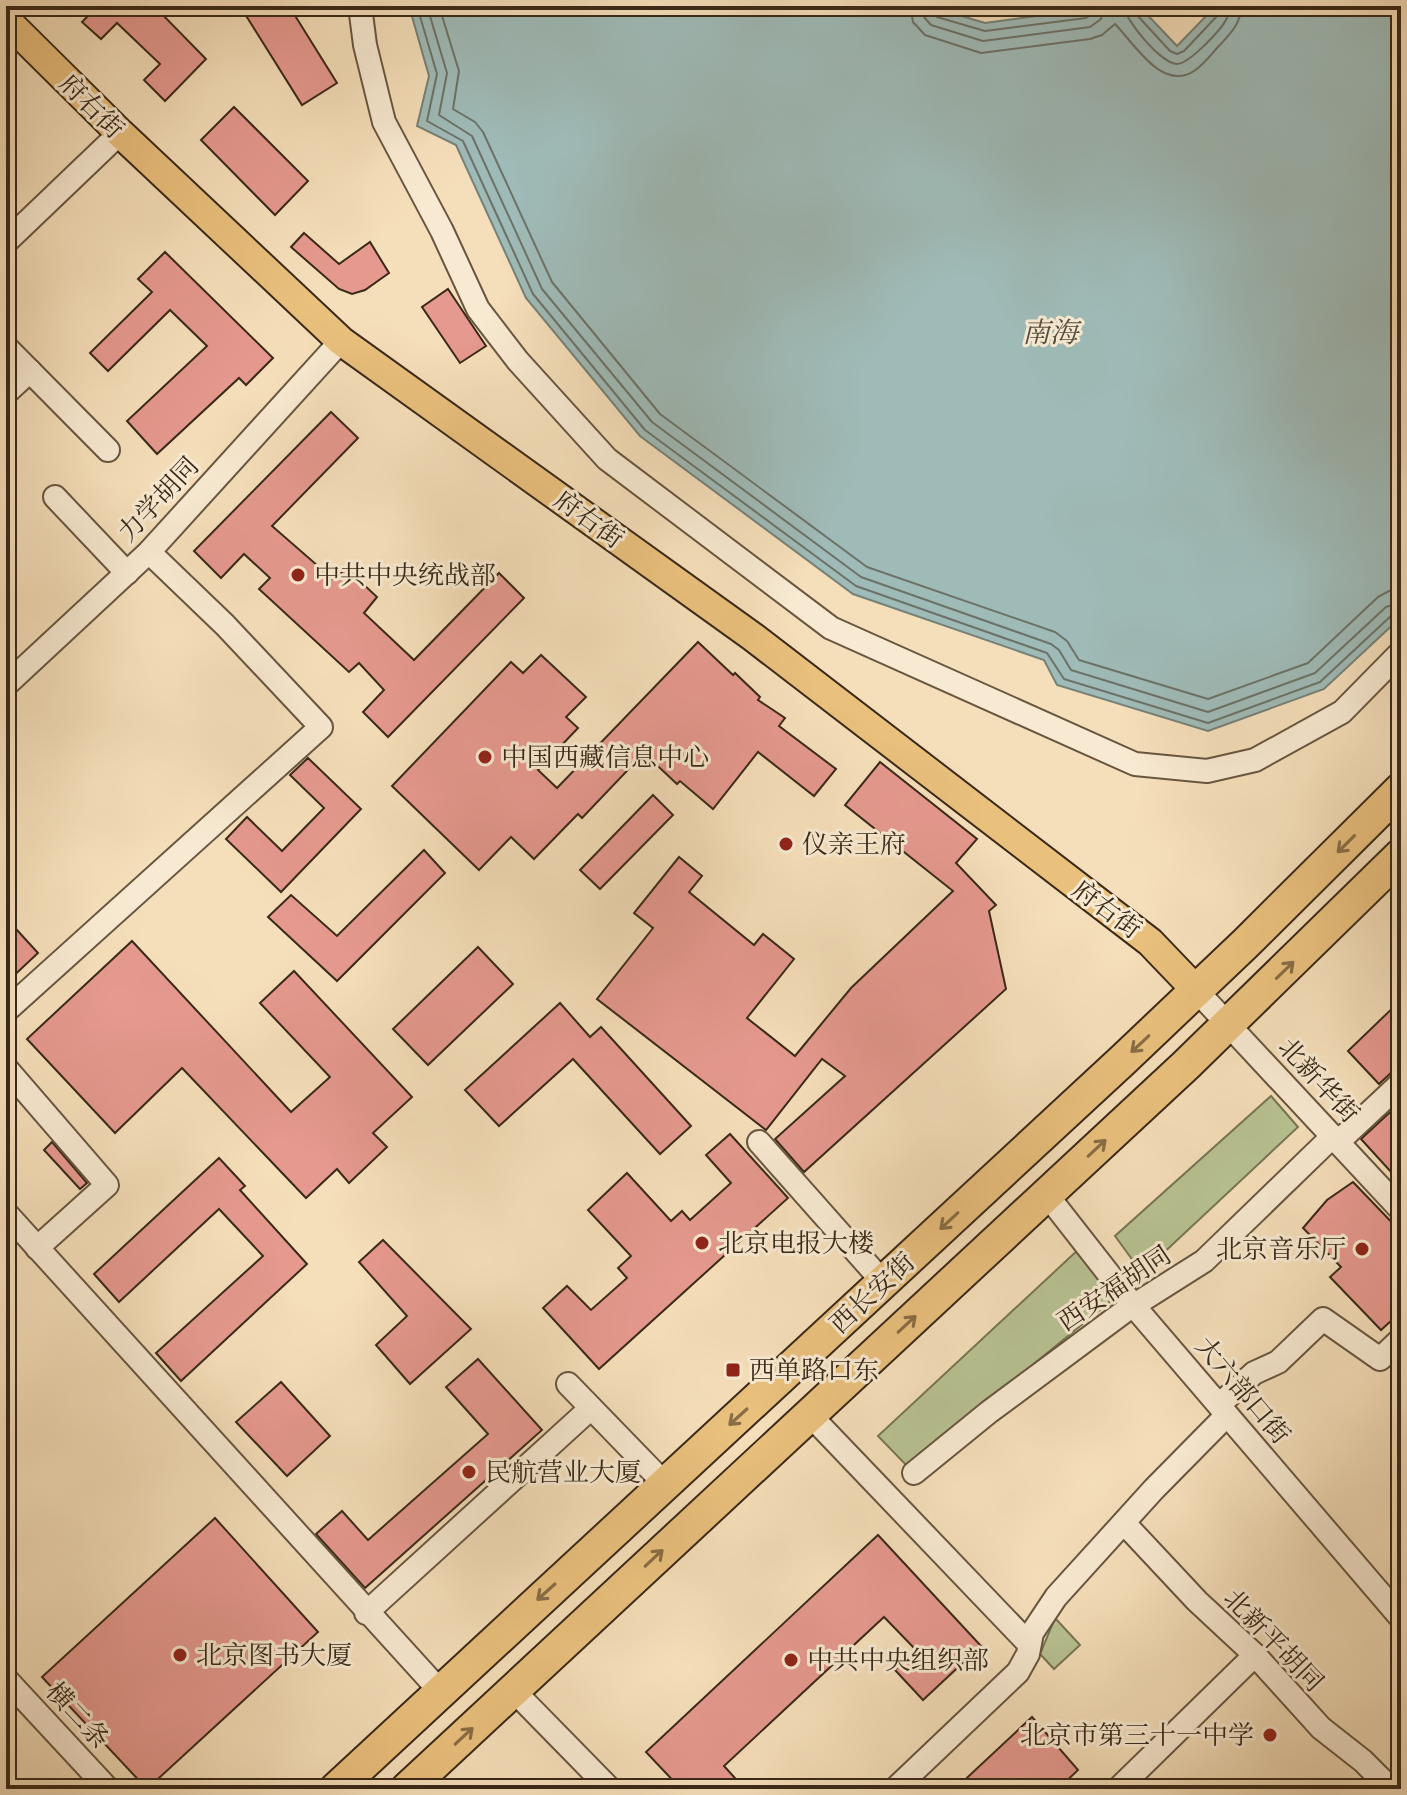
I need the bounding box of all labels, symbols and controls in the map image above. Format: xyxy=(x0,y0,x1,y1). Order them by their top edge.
street label: 府右街 xyxy=(52,68,130,146)
water label: 南海 xyxy=(1022,316,1082,351)
street label: 力学胡同 xyxy=(112,451,206,549)
street label: 府右街 xyxy=(547,484,629,556)
place label: 中共中央统战部 xyxy=(314,560,496,592)
marker: 中共中央统战部 xyxy=(289,566,307,584)
place label: 中国西藏信息中心 xyxy=(501,742,709,774)
marker: 中国西藏信息中心 xyxy=(476,748,494,766)
place label: 仪亲王府 xyxy=(802,829,906,861)
one-way arrow xyxy=(1337,834,1356,853)
marker: 仪亲王府 xyxy=(777,835,795,853)
street label: 府右街 xyxy=(1066,874,1147,946)
one-way arrow xyxy=(1275,961,1294,980)
street label: 北新华街 xyxy=(1271,1032,1365,1130)
one-way arrow xyxy=(1130,1034,1150,1052)
one-way arrow xyxy=(1087,1139,1107,1157)
one-way arrow xyxy=(940,1211,960,1230)
place label: 北京电报大楼 xyxy=(718,1228,874,1260)
marker: 北京电报大楼 xyxy=(693,1234,711,1252)
place label: 北京音乐厅 xyxy=(1216,1234,1346,1266)
street label: 西安福胡同 xyxy=(1052,1239,1177,1338)
marker: 北京音乐厅 xyxy=(1353,1240,1371,1258)
street label: 西长安街 xyxy=(824,1247,922,1341)
one-way arrow xyxy=(896,1316,916,1334)
street label: 大六部口街 xyxy=(1188,1331,1296,1451)
place label: 西单路口东 xyxy=(749,1355,879,1387)
marker: 西单路口东 xyxy=(724,1361,742,1379)
one-way arrow xyxy=(729,1407,749,1425)
place label: 民航营业大厦 xyxy=(485,1457,641,1489)
marker: 民航营业大厦 xyxy=(460,1463,478,1481)
one-way arrow xyxy=(644,1550,664,1568)
one-way arrow xyxy=(536,1583,556,1602)
street label: 北新平胡同 xyxy=(1217,1583,1330,1699)
place label: 北京图书大厦 xyxy=(196,1640,352,1672)
place label: 中共中央组织部 xyxy=(807,1645,989,1677)
marker: 北京图书大厦 xyxy=(171,1646,189,1664)
marker: 中共中央组织部 xyxy=(782,1651,800,1669)
street label: 横二条 xyxy=(39,1676,116,1755)
place label: 北京市第三十一中学 xyxy=(1020,1720,1254,1752)
one-way arrow xyxy=(454,1726,474,1745)
marker: 北京市第三十一中学 xyxy=(1261,1726,1279,1744)

